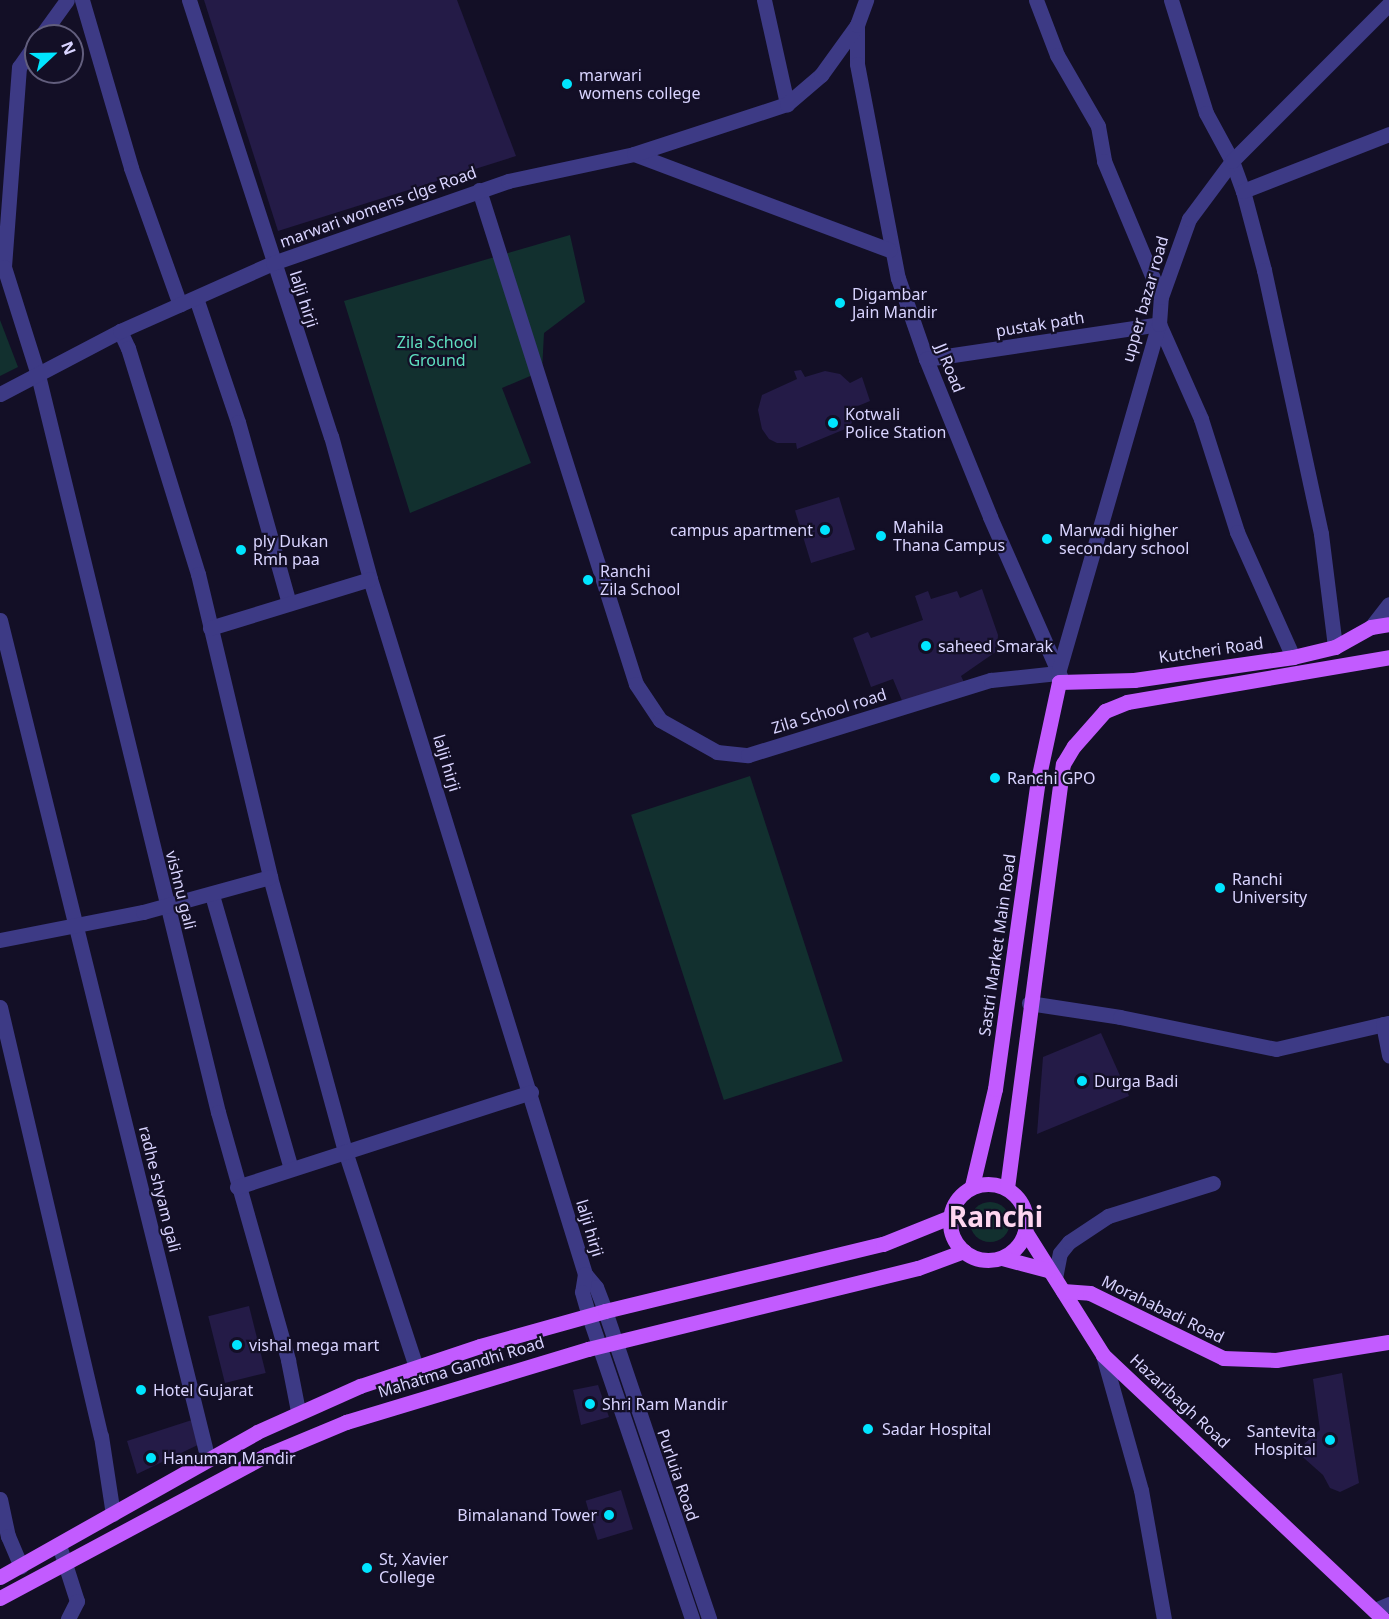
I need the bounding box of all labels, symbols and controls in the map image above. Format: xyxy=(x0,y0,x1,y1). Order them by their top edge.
north arrow xyxy=(24,24,84,84)
text: N xyxy=(56,38,81,58)
place label: marwari womens college xyxy=(579,65,700,103)
marker: marwari womens college xyxy=(560,77,574,91)
street label: marwari womens clge Road xyxy=(277,162,479,252)
street label: upper bazar road xyxy=(1118,234,1172,364)
street label: lalji hirji xyxy=(286,268,322,330)
place label: Digambar Jain Mandir xyxy=(852,284,937,322)
marker: Digambar Jain Mandir xyxy=(833,296,847,310)
street label: pustak path xyxy=(994,308,1086,340)
park label: Zila School Ground xyxy=(397,332,477,370)
street label: JJ Road xyxy=(931,341,969,395)
place label: Kotwali Police Station xyxy=(845,404,946,442)
marker: Kotwali Police Station xyxy=(826,416,840,430)
place label: Mahila Thana Campus xyxy=(893,517,1005,555)
place label: campus apartment xyxy=(670,520,813,540)
place label: Marwadi higher secondary school xyxy=(1059,520,1189,558)
marker: campus apartment xyxy=(818,523,832,537)
marker: Mahila Thana Campus xyxy=(874,529,888,543)
place label: ply Dukan Rmh paa xyxy=(253,531,328,569)
marker: Marwadi higher secondary school xyxy=(1040,532,1054,546)
marker: ply Dukan Rmh paa xyxy=(234,543,248,557)
place label: Ranchi Zila School xyxy=(600,561,680,599)
marker: Ranchi Zila School xyxy=(581,573,595,587)
street label: Kutcheri Road xyxy=(1157,633,1265,667)
place label: saheed Smarak xyxy=(938,636,1053,656)
marker: saheed Smarak xyxy=(919,639,933,653)
street label: Zila School road xyxy=(769,684,889,738)
street label: lalji hirji xyxy=(429,732,465,794)
place label: Ranchi GPO xyxy=(1007,768,1095,788)
marker: Ranchi GPO xyxy=(988,771,1002,785)
street label: vishnu gali xyxy=(162,848,200,932)
street label: Sastri Market Main Road xyxy=(975,853,1019,1037)
place label: Ranchi University xyxy=(1232,869,1307,907)
marker: Ranchi University xyxy=(1213,881,1227,895)
place label: Durga Badi xyxy=(1094,1071,1178,1091)
marker: Durga Badi xyxy=(1075,1074,1089,1088)
street label: radhe shyam gali xyxy=(135,1124,185,1254)
street label: lalji hirji xyxy=(572,1197,608,1259)
district label: Ranchi xyxy=(949,1199,1043,1233)
street label: Morahabadi Road xyxy=(1099,1271,1227,1347)
street label: Mahatma Gandhi Road xyxy=(375,1333,547,1401)
place label: vishal mega mart xyxy=(249,1335,379,1355)
marker: vishal mega mart xyxy=(230,1338,244,1352)
street label: Hazaribagh Road xyxy=(1126,1350,1234,1452)
place label: Hotel Gujarat xyxy=(153,1380,253,1400)
marker: Hotel Gujarat xyxy=(134,1383,148,1397)
place label: Shri Ram Mandir xyxy=(602,1394,728,1414)
marker: Shri Ram Mandir xyxy=(583,1397,597,1411)
place label: Sadar Hospital xyxy=(882,1419,991,1439)
marker: Sadar Hospital xyxy=(859,1420,877,1438)
place label: Santevita Hospital xyxy=(1247,1421,1316,1459)
street label: Purluia Road xyxy=(653,1427,703,1523)
marker: Santevita Hospital xyxy=(1321,1431,1339,1449)
place label: Hanuman Mandir xyxy=(163,1448,296,1468)
marker: Hanuman Mandir xyxy=(144,1451,158,1465)
place label: Bimalanand Tower xyxy=(457,1505,597,1525)
marker: Bimalanand Tower xyxy=(602,1508,616,1522)
place label: St, Xavier College xyxy=(379,1549,448,1587)
marker: St, Xavier College xyxy=(360,1561,374,1575)

